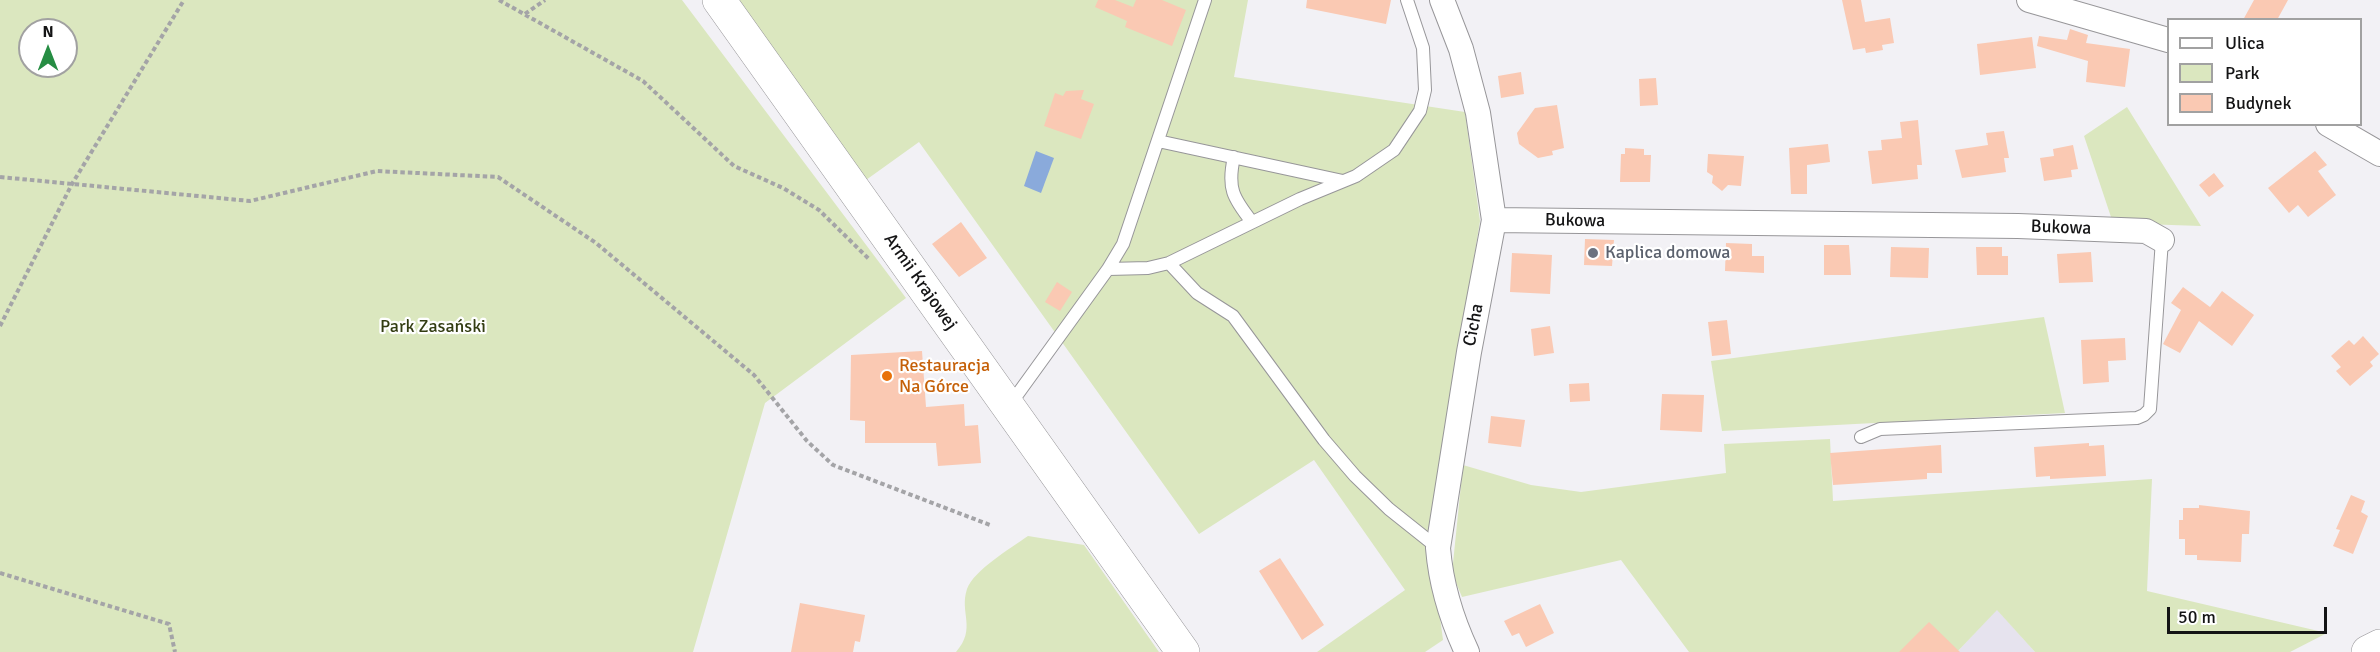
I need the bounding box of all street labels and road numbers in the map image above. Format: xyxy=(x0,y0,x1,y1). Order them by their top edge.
street label: Bukowa xyxy=(1545,210,1605,232)
street label: Bukowa xyxy=(2030,216,2092,240)
street label: Armii Krajowej xyxy=(879,230,961,334)
street label: Cicha xyxy=(1459,302,1489,348)

